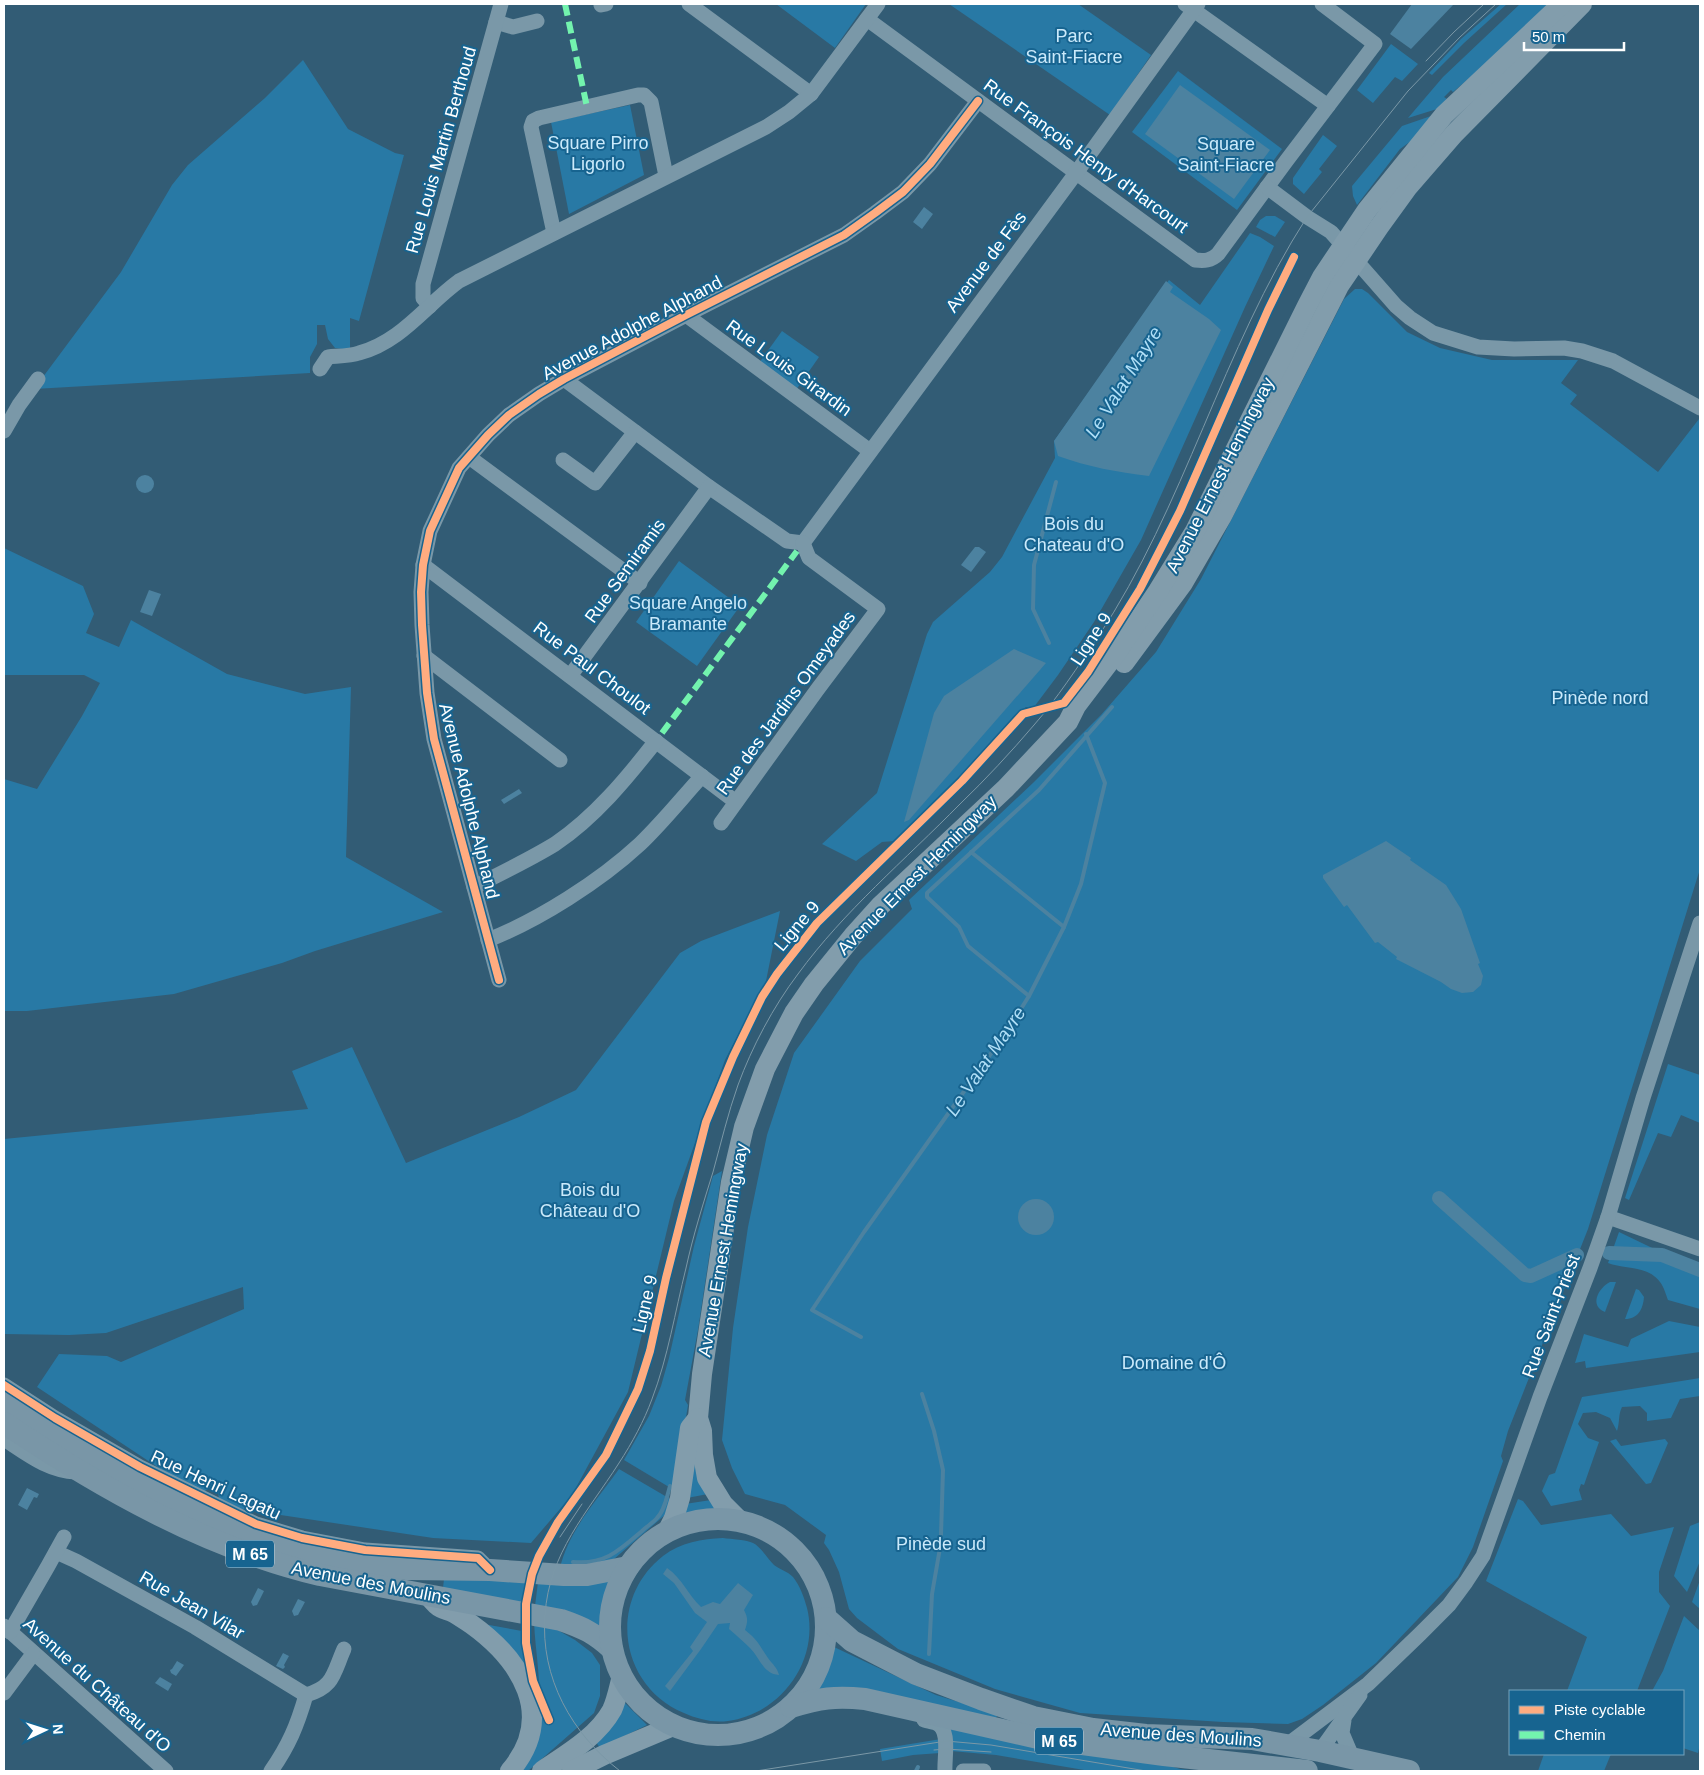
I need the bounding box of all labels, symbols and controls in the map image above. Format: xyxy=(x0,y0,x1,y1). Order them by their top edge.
scale bar xyxy=(1524,20,1624,52)
park label: Parc Saint-Fiacre xyxy=(1025,26,1123,67)
text: 50 m xyxy=(1532,28,1565,45)
street label: Rue Louis Martin Berthoud xyxy=(402,44,480,256)
street label: Rue François Henry d'Harcourt xyxy=(980,75,1192,237)
park label: Square Pirro Ligorlo xyxy=(547,133,649,174)
park label: Square Saint-Fiacre xyxy=(1177,134,1275,175)
street label: Avenue de Fès xyxy=(942,208,1030,316)
street label: Avenue Adolphe Alphand xyxy=(539,272,725,384)
street label: Rue Louis Girardin xyxy=(722,316,856,420)
water label: Le Valat Mayre xyxy=(1081,323,1166,442)
street label: Avenue Ernest Hemingway xyxy=(1162,374,1278,576)
park label: Bois du Chateau d'O xyxy=(1024,514,1124,555)
street label: Rue Semiramis xyxy=(581,515,669,627)
park label: Square Angelo Bramante xyxy=(629,593,747,634)
street label: Rue des Jardins Omeyades xyxy=(713,607,859,799)
street label: Ligne 9 xyxy=(1067,609,1115,669)
street label: Rue Paul Choulot xyxy=(530,618,654,718)
park label: Pinède nord xyxy=(1551,688,1649,708)
street label: Avenue Adolphe Alphand xyxy=(435,701,503,901)
street label: Avenue Ernest Hemingway xyxy=(833,791,1001,959)
street label: Ligne 9 xyxy=(770,897,824,955)
water label: Le Valat Mayre xyxy=(941,1003,1030,1120)
street label: Avenue Ernest Hemingway xyxy=(694,1142,752,1358)
park label: Bois du Château d'O xyxy=(540,1180,640,1221)
street label: Rue Saint-Priest xyxy=(1518,1251,1584,1381)
street label: Ligne 9 xyxy=(629,1273,661,1335)
park label: Domaine d'Ô xyxy=(1122,1352,1226,1373)
street label: Rue Henri Lagatu xyxy=(148,1446,284,1524)
park label: Pinède sud xyxy=(896,1534,986,1554)
road number: M 65 xyxy=(226,1540,274,1568)
street label: Avenue des Moulins xyxy=(290,1558,452,1608)
street label: Rue Jean Vilar xyxy=(136,1567,248,1643)
street label: Avenue du Château d'O xyxy=(19,1614,175,1756)
legend xyxy=(1509,1690,1684,1755)
text: Piste cyclable xyxy=(1554,1701,1646,1718)
north arrow xyxy=(20,1705,70,1755)
street label: Avenue des Moulins xyxy=(1100,1719,1262,1751)
text: N xyxy=(50,1723,66,1735)
text: Chemin xyxy=(1554,1726,1606,1743)
road number: M 65 xyxy=(1035,1728,1083,1754)

